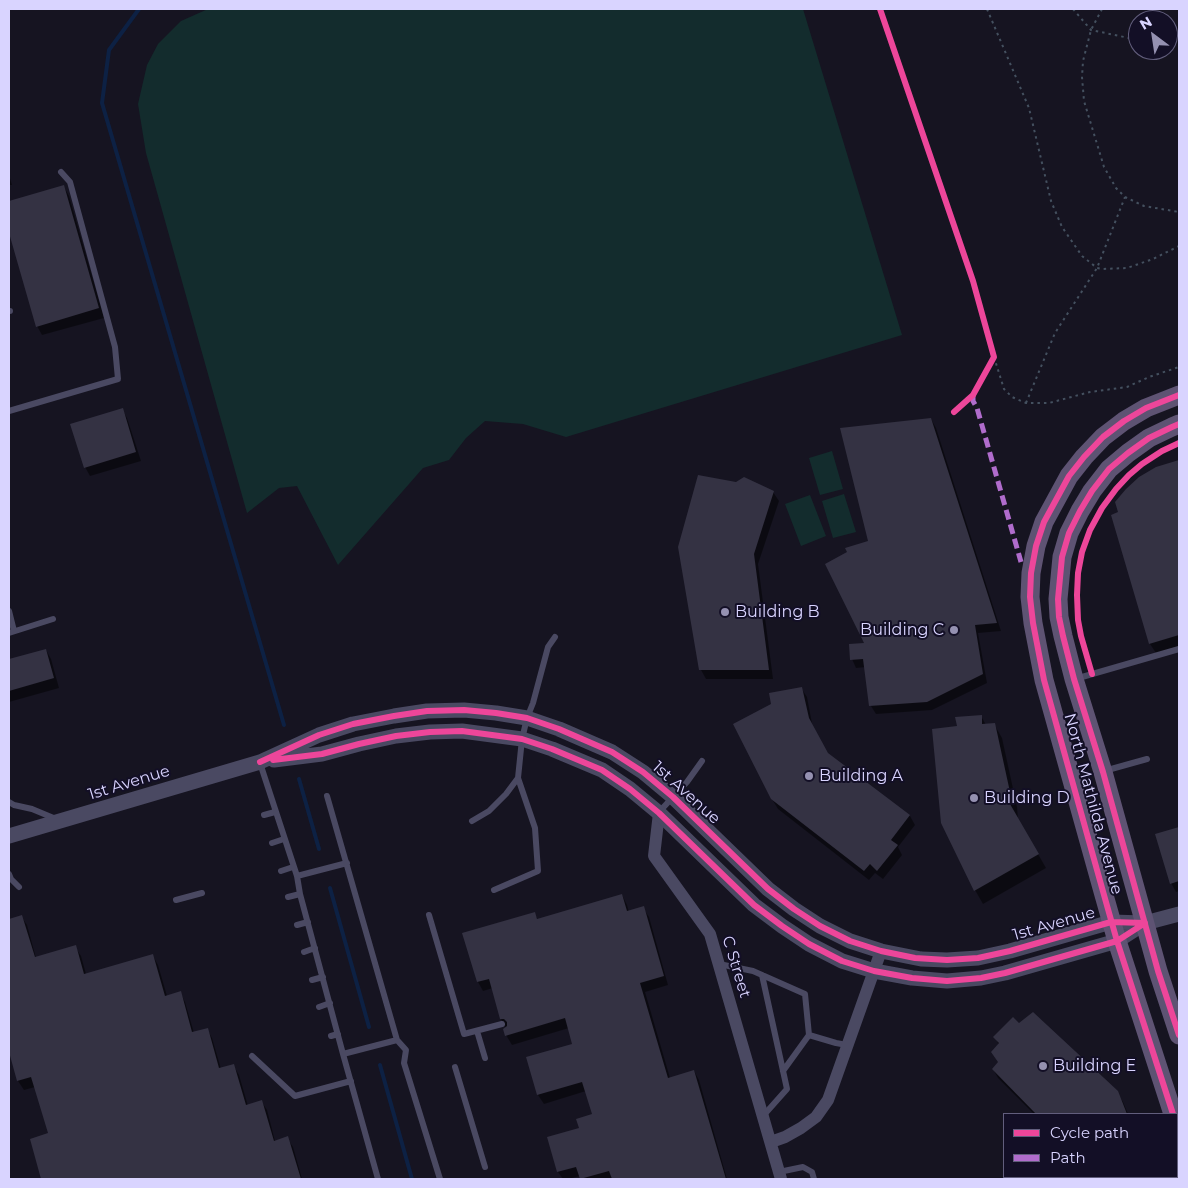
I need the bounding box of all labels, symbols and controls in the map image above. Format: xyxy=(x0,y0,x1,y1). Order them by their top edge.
north arrow xyxy=(1128,10,1178,60)
text: N xyxy=(1136,12,1155,34)
place label: Building B xyxy=(735,602,820,622)
marker: Building B xyxy=(719,606,731,618)
place label: Building C xyxy=(860,620,944,640)
marker: Building C xyxy=(948,624,960,636)
street label: North Mathilda Avenue xyxy=(1060,711,1126,897)
street label: 1st Avenue xyxy=(648,758,724,828)
street label: 1st Avenue xyxy=(86,761,172,805)
place label: Building A xyxy=(819,766,903,786)
marker: Building A xyxy=(803,770,815,782)
place label: Building D xyxy=(984,788,1070,808)
marker: Building D xyxy=(968,792,980,804)
street label: 1st Avenue xyxy=(1011,903,1097,945)
street label: C Street xyxy=(717,934,755,1000)
place label: Building E xyxy=(1053,1056,1136,1076)
marker: Building E xyxy=(1037,1060,1049,1072)
legend xyxy=(1003,1113,1178,1178)
text: Cycle path xyxy=(1050,1123,1129,1142)
text: Path xyxy=(1050,1148,1086,1167)

